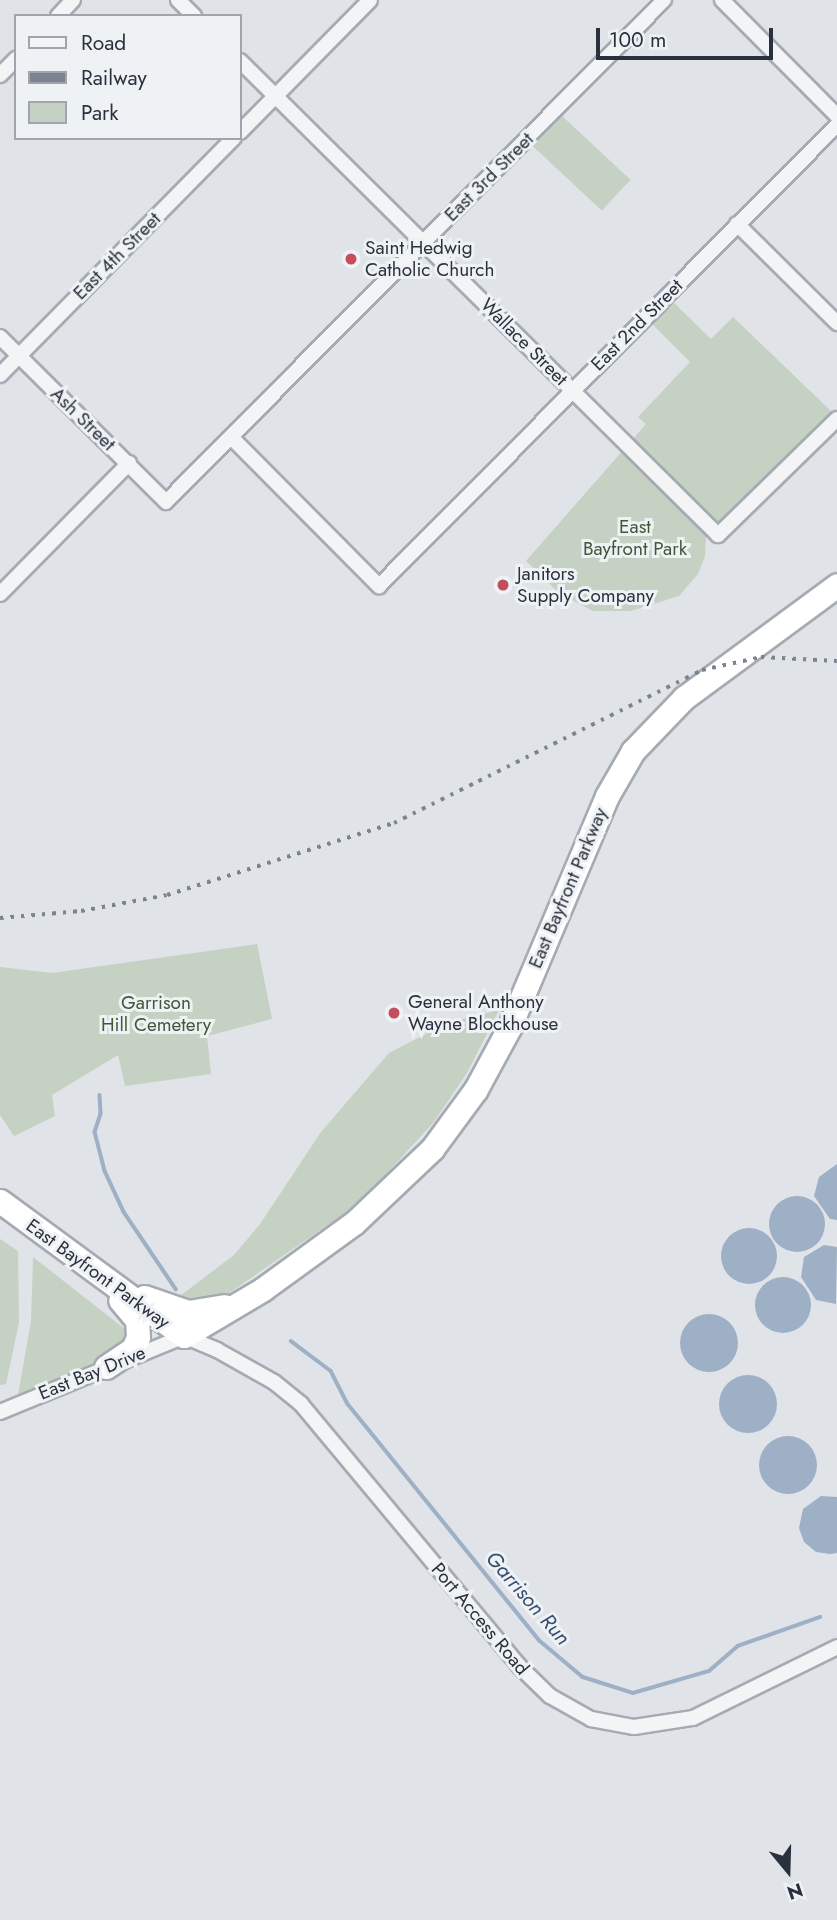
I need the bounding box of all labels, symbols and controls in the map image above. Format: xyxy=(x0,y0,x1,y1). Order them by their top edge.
legend xyxy=(14,14,242,140)
scale bar xyxy=(599,14,776,58)
text: 100 m xyxy=(609,25,666,55)
text: Road xyxy=(81,28,126,58)
text: Railway xyxy=(81,63,147,93)
text: Park xyxy=(81,98,118,128)
street label: East 3rd Street xyxy=(440,128,538,226)
street label: East 4th Street xyxy=(69,208,165,304)
place label: Saint Hedwig Catholic Church xyxy=(365,237,494,281)
marker: Saint Hedwig Catholic Church xyxy=(343,251,359,267)
street label: East 2nd Street xyxy=(586,274,688,376)
street label: Wallace Street xyxy=(476,294,572,390)
street label: Ash Street xyxy=(46,383,120,455)
park label: East Bayfront Park xyxy=(583,516,687,560)
place label: Janitors Supply Company xyxy=(517,563,654,607)
marker: Janitors Supply Company xyxy=(495,577,511,593)
street label: East Bayfront Parkway xyxy=(524,804,612,972)
place label: General Anthony Wayne Blockhouse xyxy=(408,991,558,1035)
park label: Garrison Hill Cemetery xyxy=(101,992,211,1036)
marker: General Anthony Wayne Blockhouse xyxy=(386,1005,402,1021)
street label: East Bayfront Parkway xyxy=(22,1214,174,1334)
street label: East Bay Drive xyxy=(35,1341,149,1405)
water label: Garrison Run xyxy=(480,1546,576,1650)
street label: Port Access Road xyxy=(426,1558,534,1680)
north arrow xyxy=(753,1836,823,1906)
text: N xyxy=(783,1876,807,1907)

